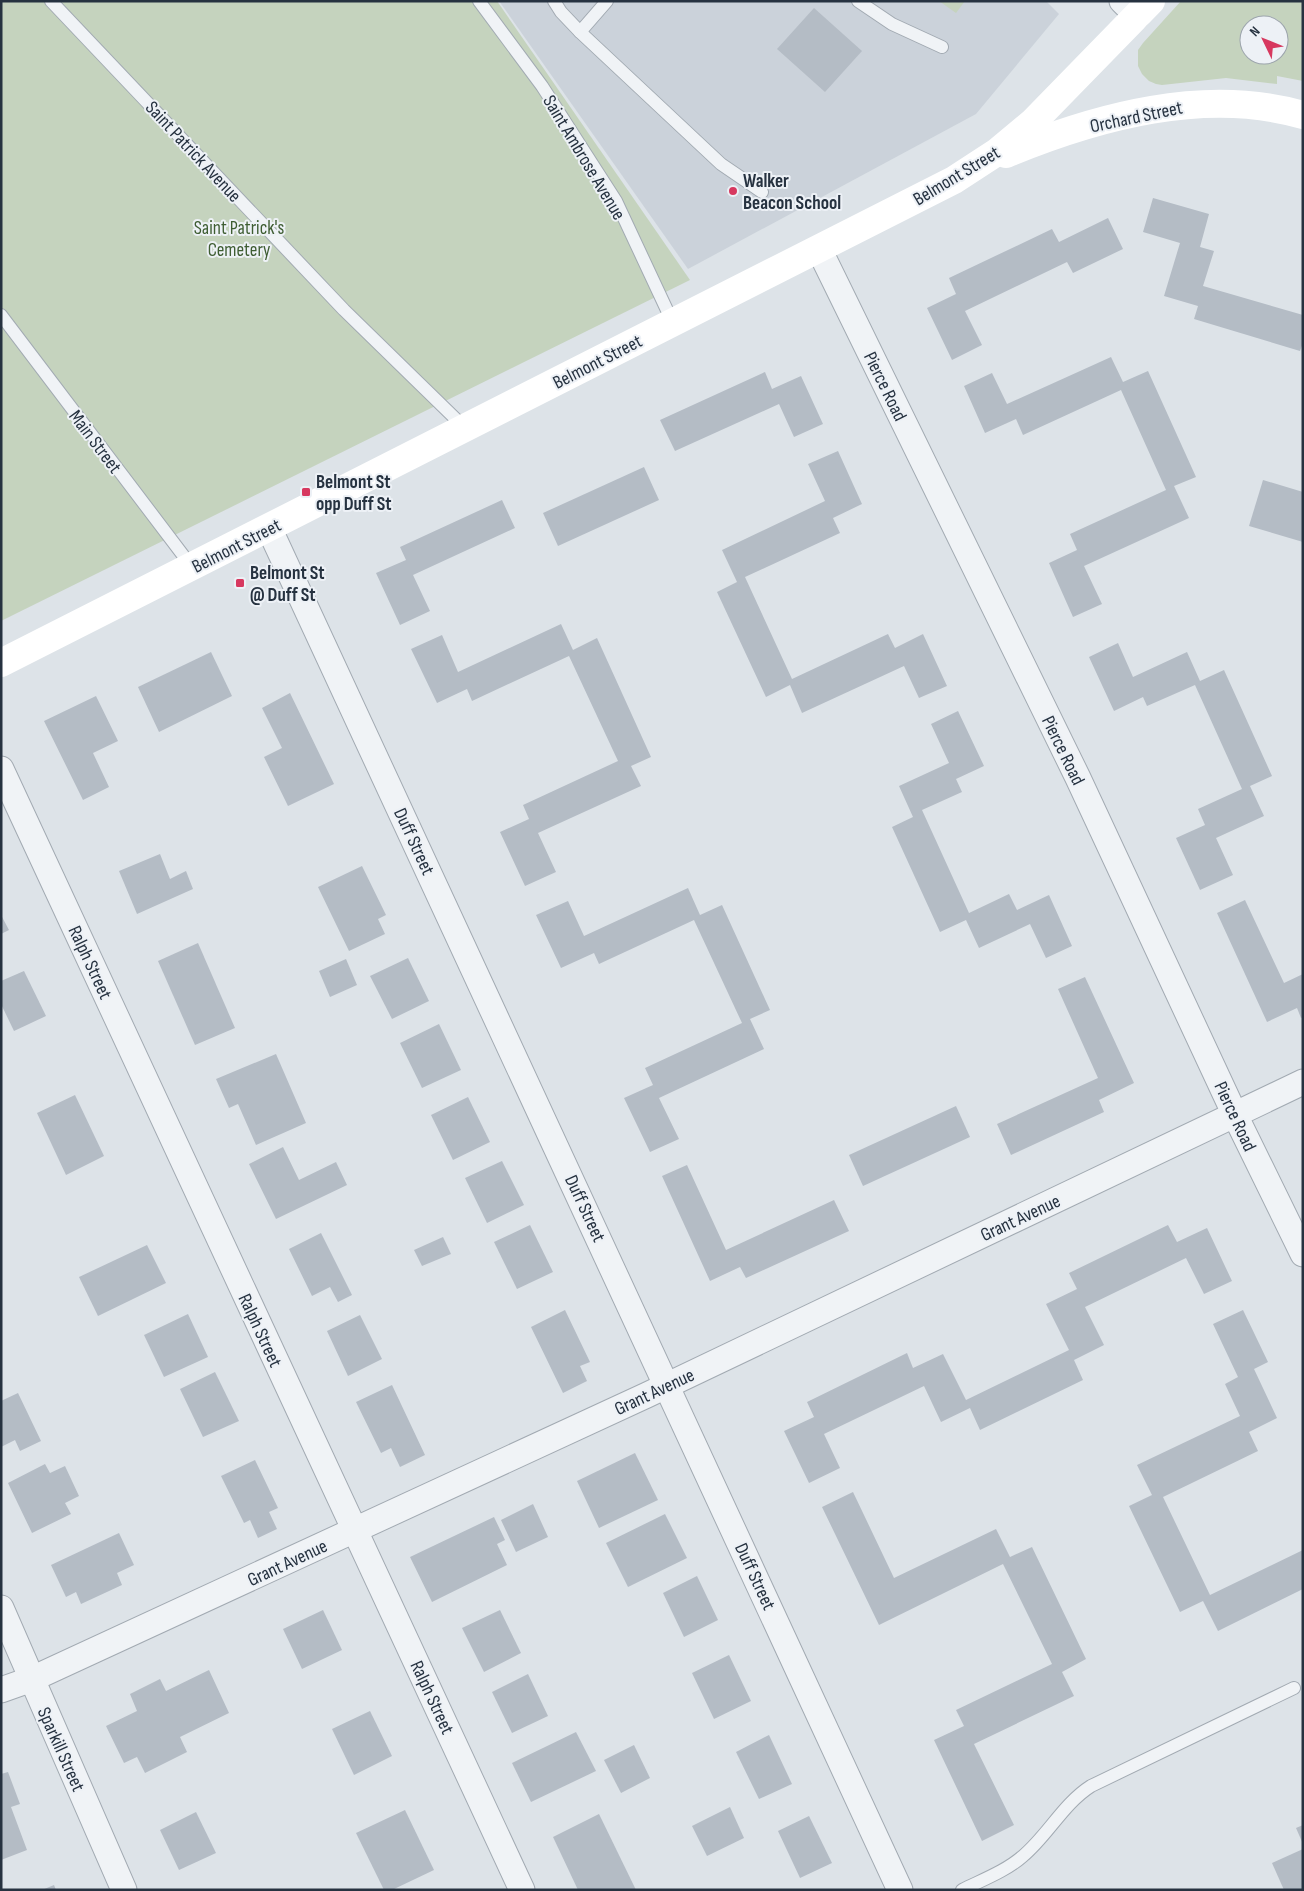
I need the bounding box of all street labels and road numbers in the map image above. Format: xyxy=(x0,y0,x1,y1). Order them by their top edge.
street label: Saint Ambrose Avenue xyxy=(537,91,630,224)
street label: Orchard Street xyxy=(1088,96,1185,138)
street label: Saint Patrick Avenue xyxy=(140,97,246,208)
street label: Belmont Street xyxy=(909,141,1004,211)
street label: Belmont Street xyxy=(549,330,646,395)
street label: Pierce Road xyxy=(858,348,911,425)
street label: Main Street xyxy=(64,406,126,478)
street label: Belmont Street xyxy=(188,514,285,579)
street label: Pierce Road xyxy=(1036,712,1089,789)
street label: Duff Street xyxy=(388,804,439,879)
street label: Ralph Street xyxy=(63,922,117,1003)
street label: Pierce Road xyxy=(1209,1078,1261,1155)
street label: Duff Street xyxy=(559,1171,610,1246)
street label: Grant Avenue xyxy=(977,1190,1064,1247)
street label: Ralph Street xyxy=(233,1290,287,1371)
street label: Grant Avenue xyxy=(611,1364,698,1421)
street label: Grant Avenue xyxy=(244,1535,331,1592)
street label: Duff Street xyxy=(729,1539,780,1614)
street label: Ralph Street xyxy=(405,1657,459,1738)
street label: Sparkill Street xyxy=(32,1704,89,1795)

